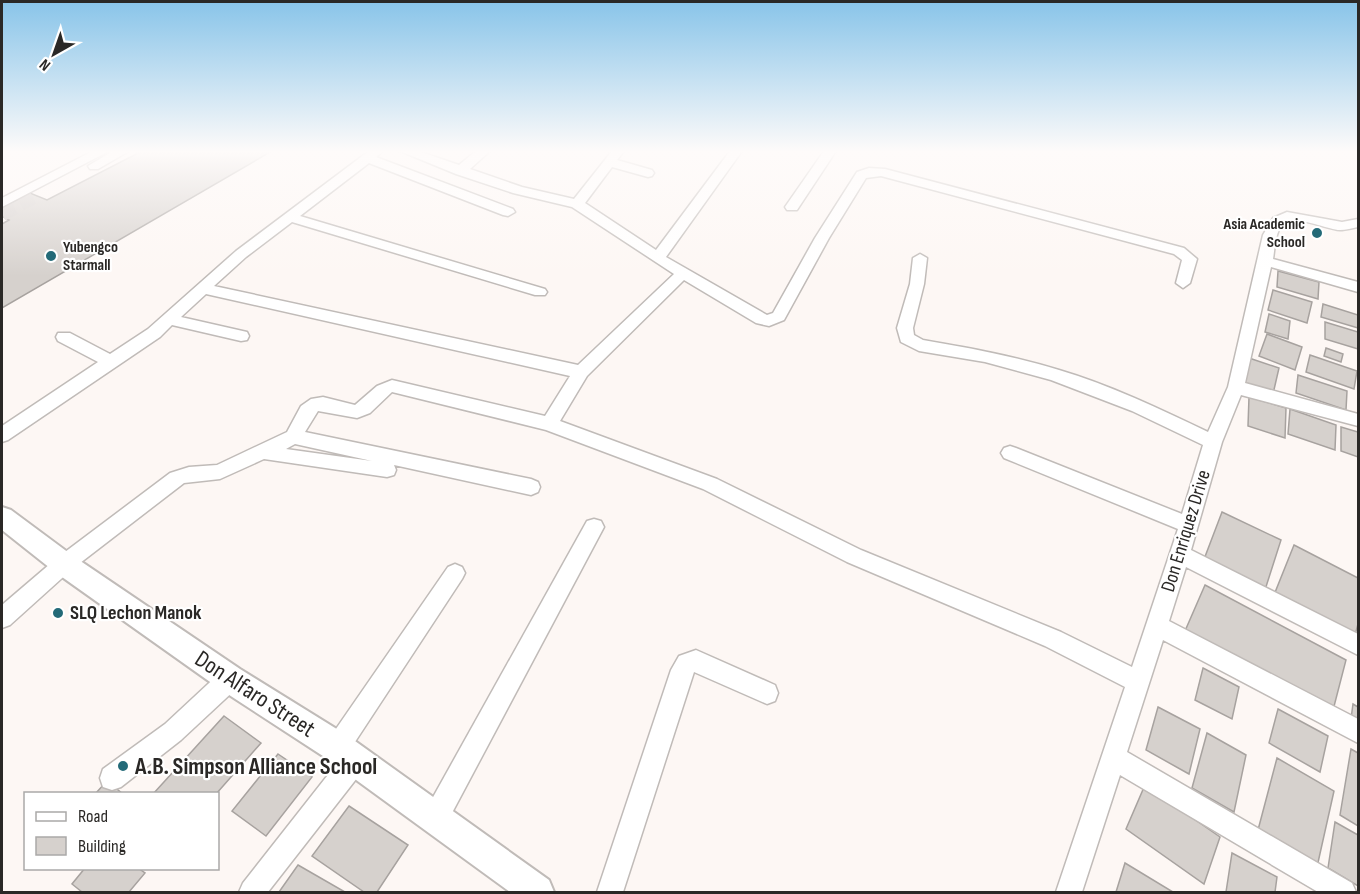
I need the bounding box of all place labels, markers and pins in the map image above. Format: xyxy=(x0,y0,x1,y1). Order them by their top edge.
place label: Asia Academic School xyxy=(1223,215,1305,252)
marker: Asia Academic School xyxy=(1310,226,1324,240)
place label: Yubengco Starmall xyxy=(63,238,118,275)
marker: Yubengco Starmall xyxy=(44,249,58,263)
place label: SLQ Lechon Manok xyxy=(70,601,202,625)
marker: SLQ Lechon Manok xyxy=(51,606,65,620)
place label: A.B. Simpson Alliance School xyxy=(134,752,377,781)
marker: A.B. Simpson Alliance School xyxy=(116,759,130,773)

